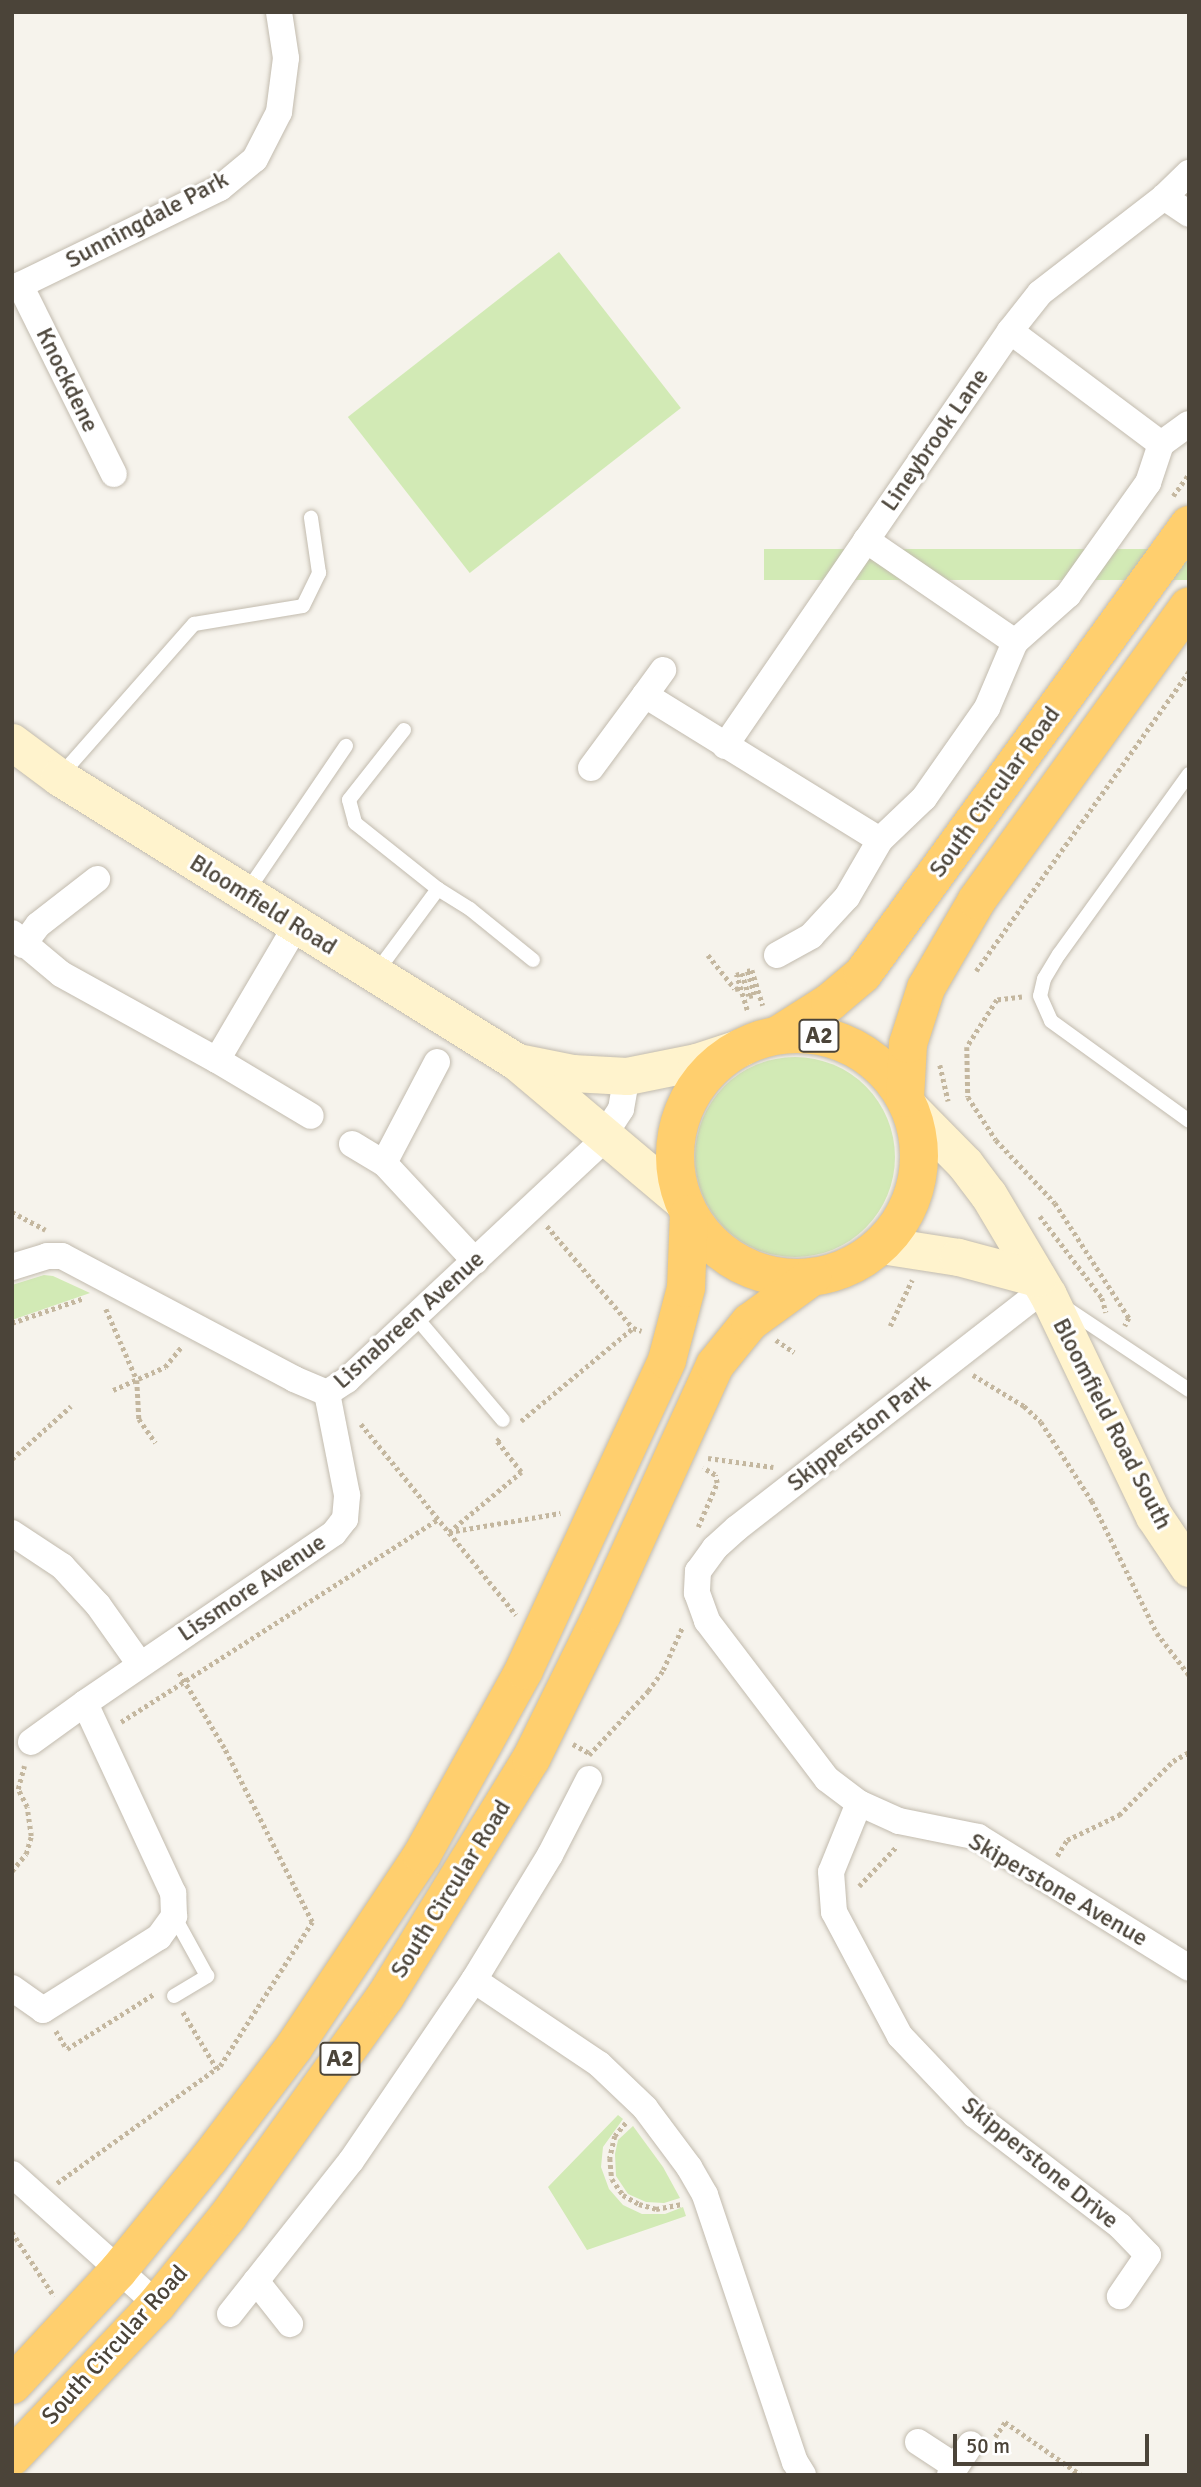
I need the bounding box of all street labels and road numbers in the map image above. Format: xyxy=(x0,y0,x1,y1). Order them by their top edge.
street label: Sunningdale Park xyxy=(61,165,233,275)
street label: Knockdene xyxy=(29,323,105,437)
street label: Lineybrook Lane xyxy=(875,363,995,517)
street label: South Circular Road xyxy=(923,701,1067,883)
street label: Bloomfield Road xyxy=(184,848,342,962)
road number: A2 xyxy=(798,1016,840,1056)
street label: Lisnabreen Avenue xyxy=(328,1245,490,1395)
street label: Bloomfield Road South xyxy=(1046,1314,1178,1534)
street label: Skipperston Park xyxy=(782,1368,936,1498)
street label: Lissmore Avenue xyxy=(173,1528,331,1648)
street label: South Circular Road xyxy=(385,1795,517,1983)
street label: Skiperstone Avenue xyxy=(963,1827,1153,1953)
road number: A2 xyxy=(319,2040,361,2078)
street label: Skipperstone Drive xyxy=(956,2091,1124,2235)
street label: South Circular Road xyxy=(36,2259,194,2431)

